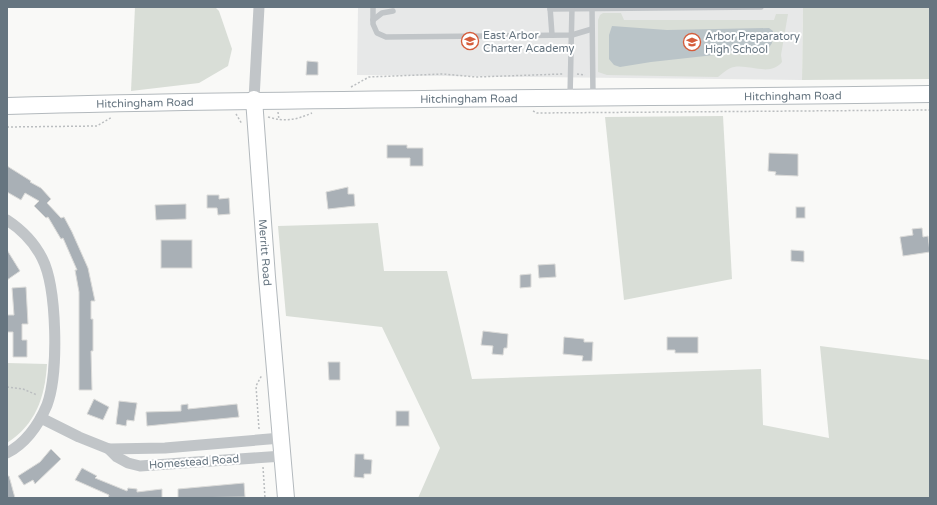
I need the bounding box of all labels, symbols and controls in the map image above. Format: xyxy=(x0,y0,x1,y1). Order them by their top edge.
place label: East Arbor Charter Academy xyxy=(483,29,574,55)
place label: Arbor Preparatory High School xyxy=(705,30,800,56)
school or university icon: East Arbor Charter Academy xyxy=(460,31,480,51)
school or university icon: Arbor Preparatory High School xyxy=(682,32,702,52)
street label: Hitchingham Road xyxy=(744,89,842,103)
street label: Hitchingham Road xyxy=(420,92,518,105)
street label: Hitchingham Road xyxy=(96,95,194,110)
street label: Merritt Road xyxy=(256,219,274,287)
street label: Homestead Road xyxy=(148,452,240,472)

